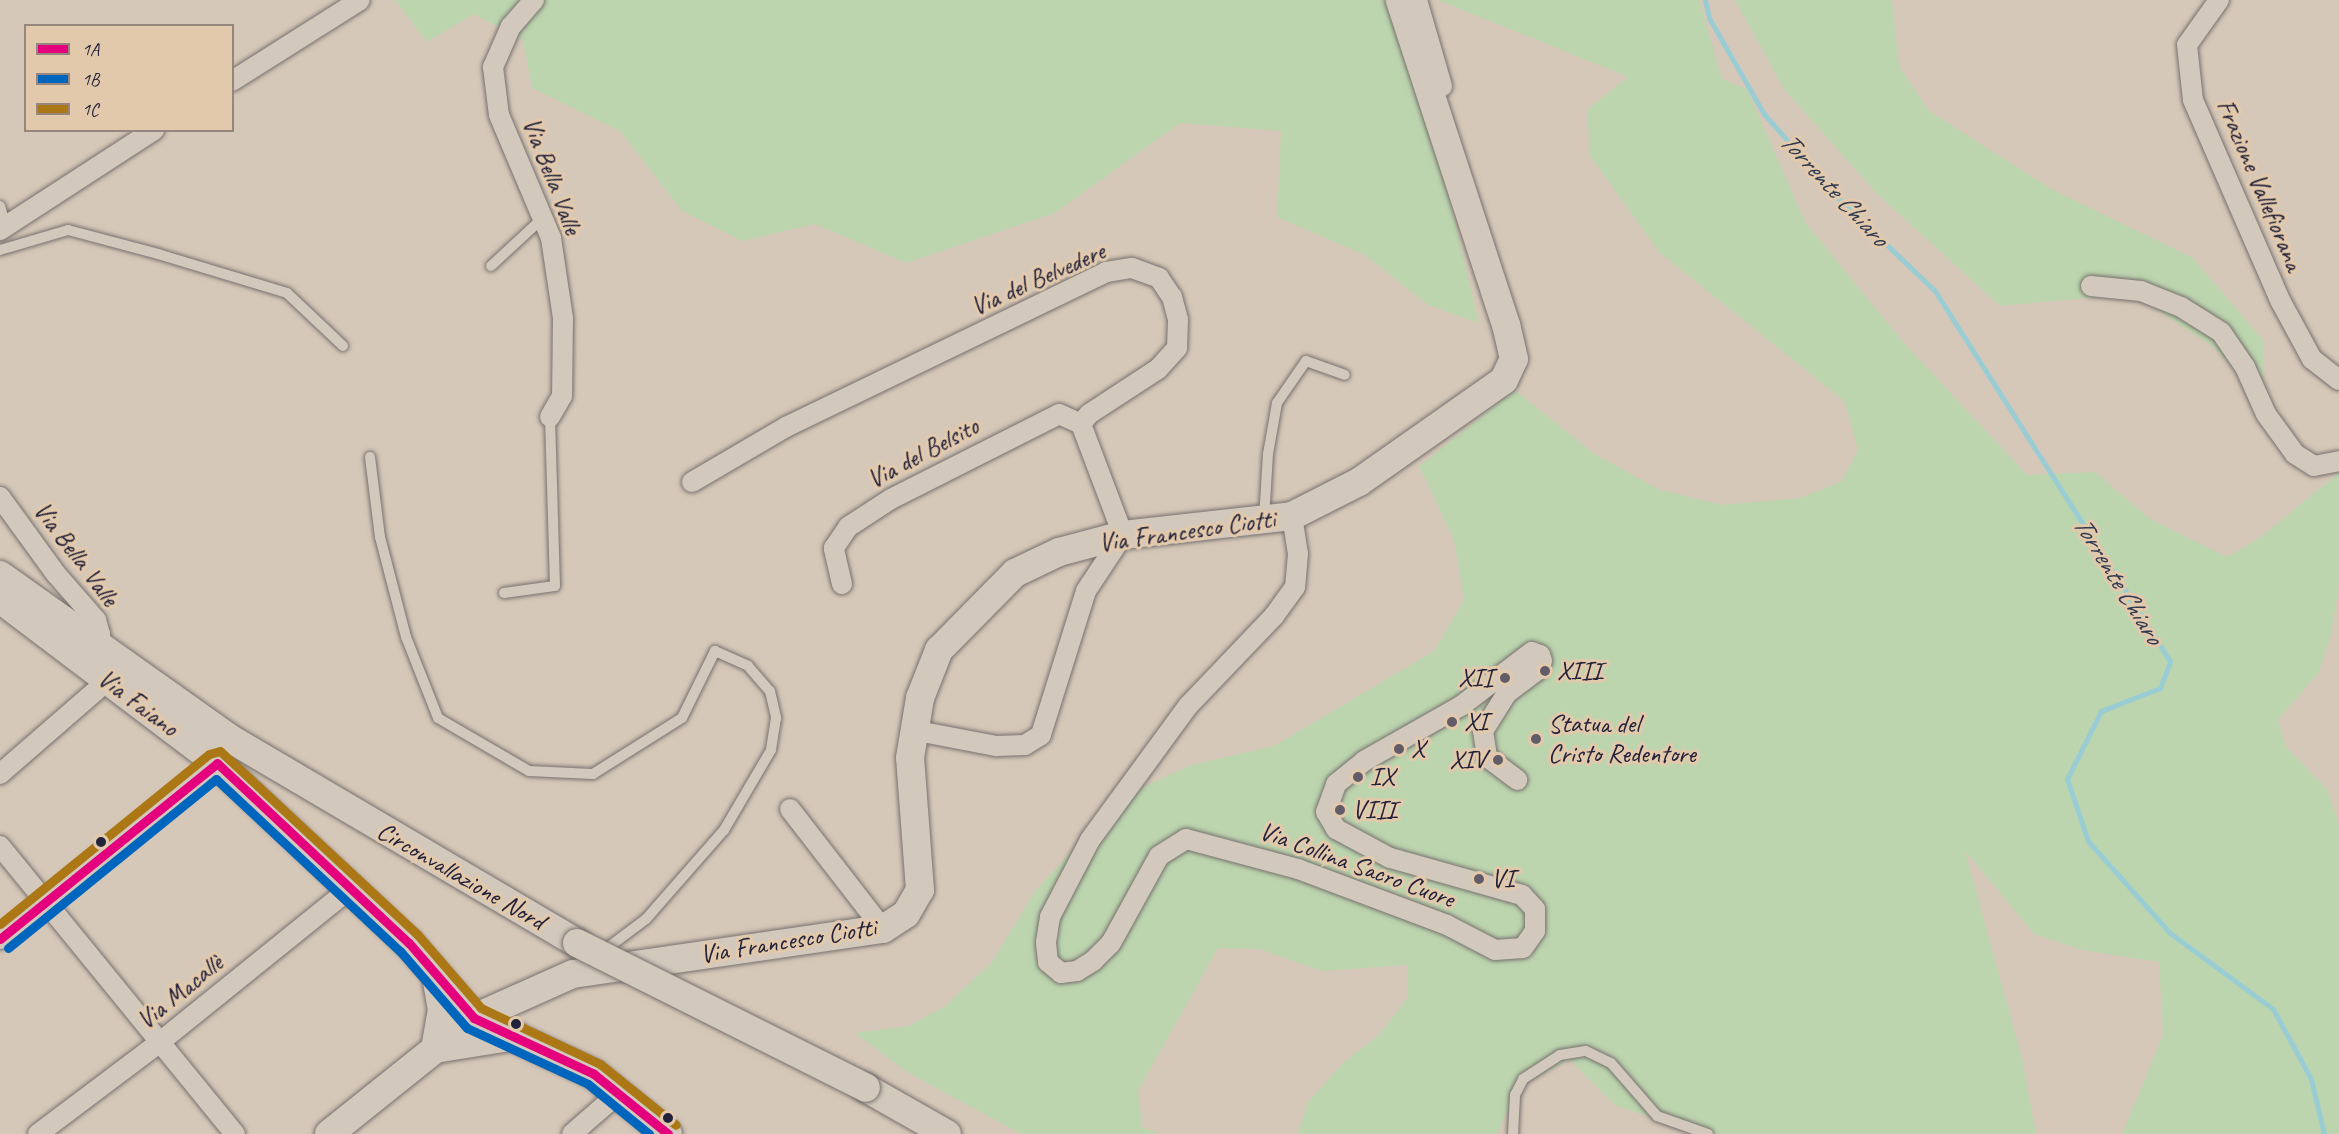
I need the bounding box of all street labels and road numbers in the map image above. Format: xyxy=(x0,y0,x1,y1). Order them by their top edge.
street label: Frazione Vallefiorana xyxy=(2210,94,2310,276)
street label: Via Bella Valle xyxy=(516,113,588,239)
street label: Via del Belvedere xyxy=(966,235,1110,323)
street label: Via del Belsito xyxy=(862,411,984,495)
street label: Via Bella Valle xyxy=(27,496,125,612)
street label: Via Francesco Ciotti xyxy=(1097,503,1277,559)
street label: Via Faiano xyxy=(91,663,185,743)
street label: Circonvallazione Nord xyxy=(371,815,551,937)
street label: Via Collina Sacro Cuore xyxy=(1256,815,1458,915)
street label: Via Francesco Ciotti xyxy=(698,912,878,970)
street label: Via Macallè xyxy=(131,948,229,1036)

